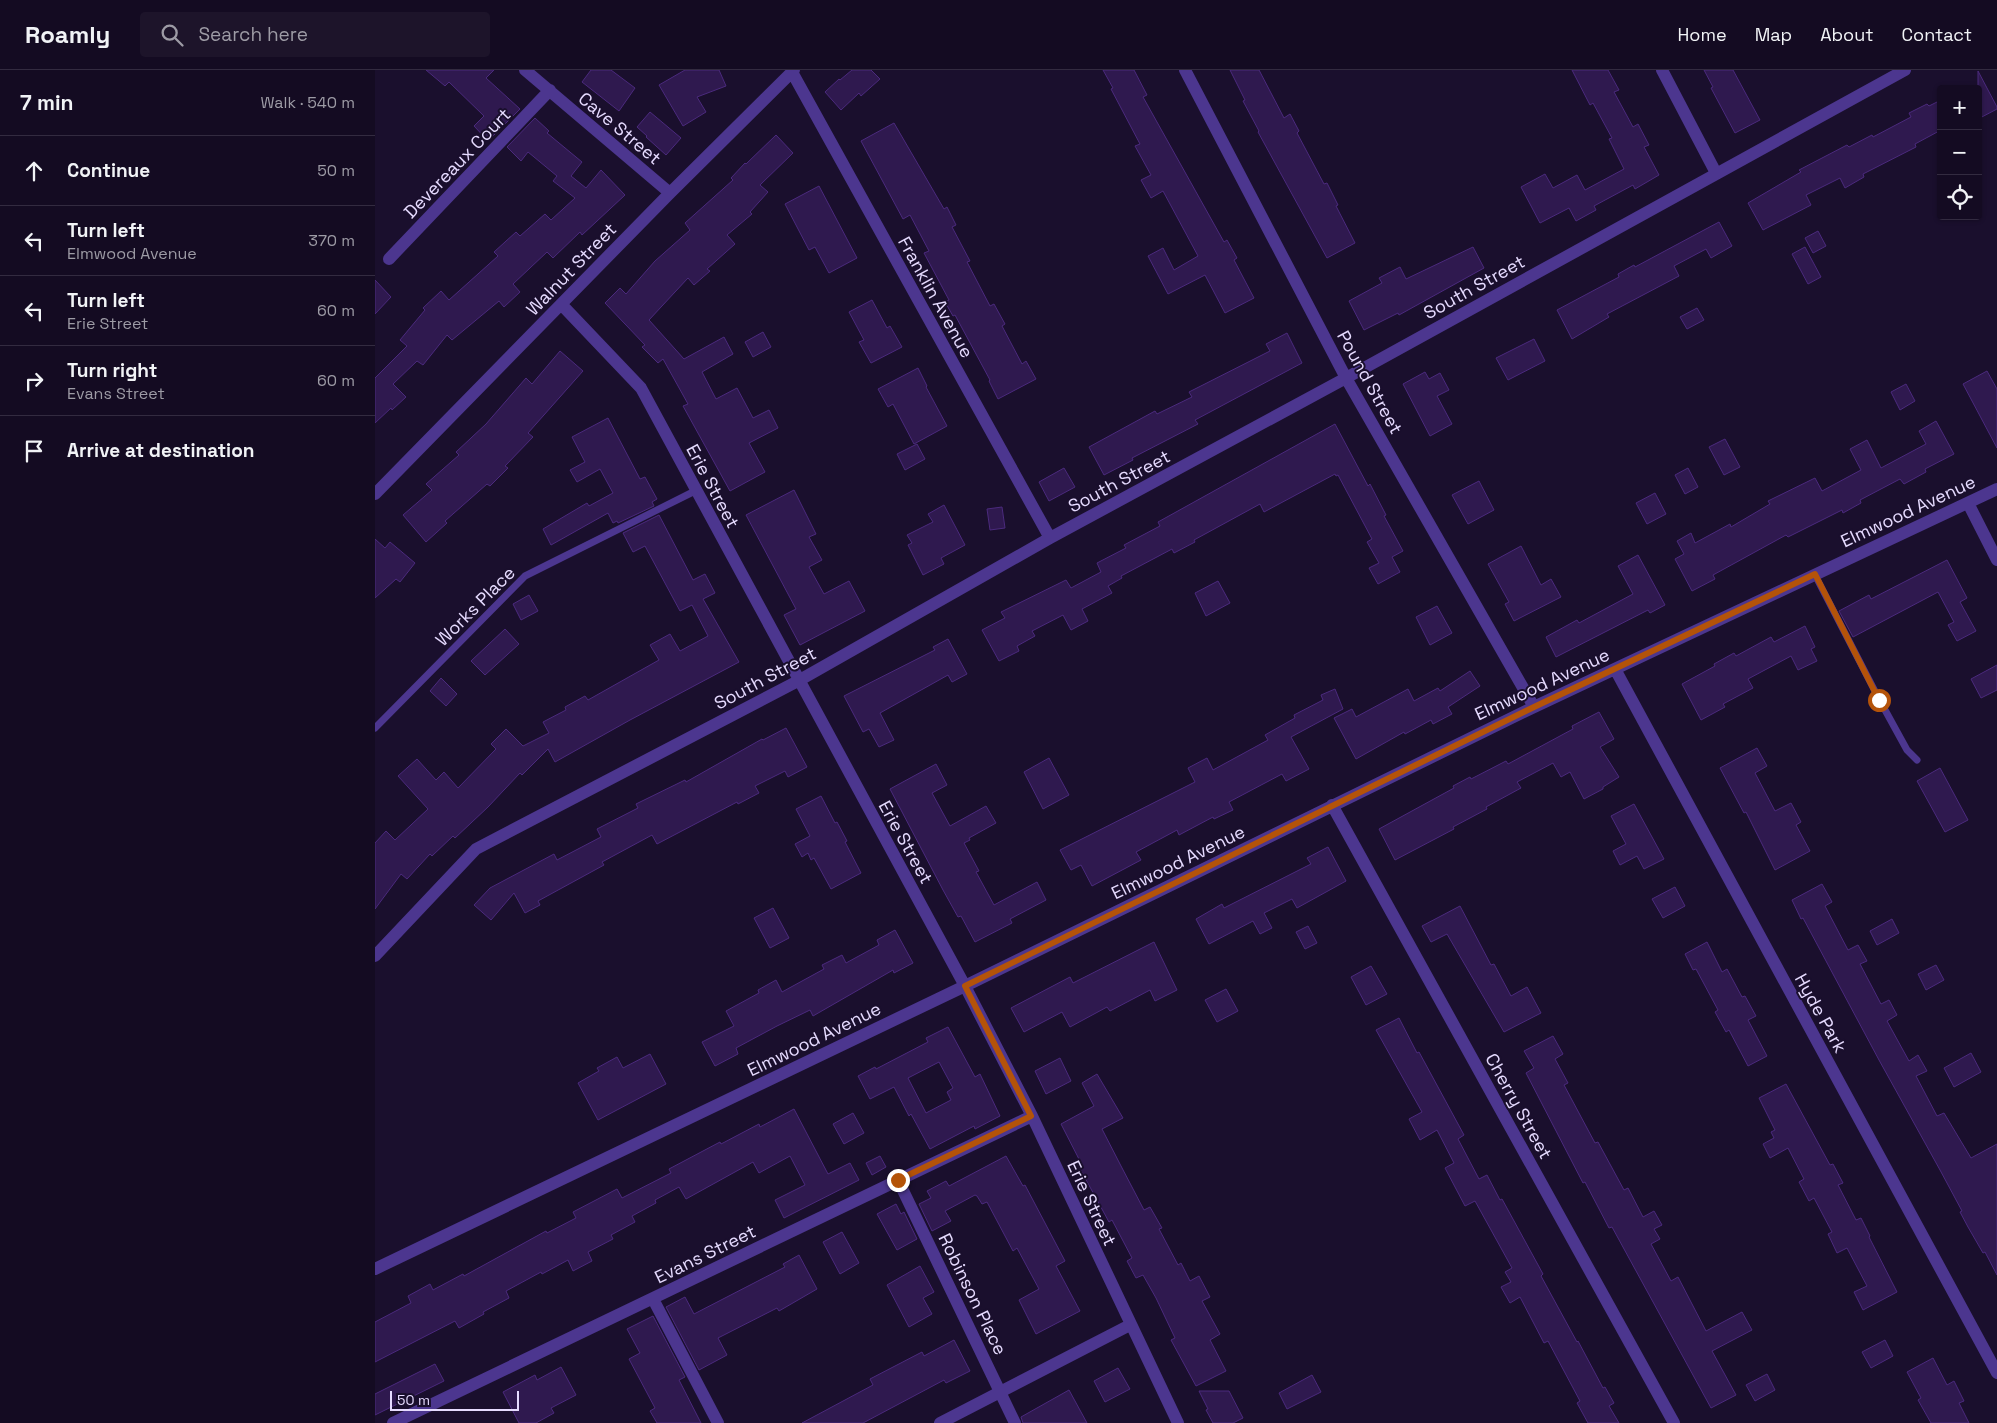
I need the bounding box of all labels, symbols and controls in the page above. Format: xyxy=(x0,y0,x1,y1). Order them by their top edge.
search box xyxy=(140,12,490,57)
text: Roamly xyxy=(25,19,110,50)
icon: search xyxy=(158,21,186,49)
text: Search here xyxy=(198,22,308,47)
text: Home xyxy=(1678,23,1727,46)
text: Map xyxy=(1755,23,1792,46)
text: About xyxy=(1820,23,1874,46)
text: Contact xyxy=(1902,23,1972,46)
map controls xyxy=(1937,85,1982,220)
button: + xyxy=(1937,85,1982,130)
street label: Cave Street xyxy=(574,87,666,169)
text: 7 min xyxy=(20,89,73,116)
text: Walk · 540 m xyxy=(261,92,355,113)
street label: Devereaux Court xyxy=(399,103,515,223)
button: − xyxy=(1937,130,1982,175)
icon: ahead xyxy=(20,157,48,185)
text: Continue xyxy=(67,158,150,183)
text: 50 m xyxy=(317,160,355,181)
button: locate xyxy=(1937,175,1982,220)
text: Turn left xyxy=(67,218,145,243)
street label: Walnut Street xyxy=(521,218,621,320)
icon: left xyxy=(20,227,48,255)
text: 370 m xyxy=(308,230,355,251)
street label: Franklin Avenue xyxy=(893,232,979,362)
text: Elmwood Avenue xyxy=(67,243,197,264)
street label: South Street xyxy=(1419,250,1529,324)
text: Turn left xyxy=(67,288,145,313)
icon: left xyxy=(20,297,48,325)
text: 60 m xyxy=(317,300,355,321)
text: Erie Street xyxy=(67,313,148,334)
street label: Pound Street xyxy=(1332,326,1408,438)
text: Turn right xyxy=(67,358,157,383)
icon: right xyxy=(20,367,48,395)
text: 60 m xyxy=(317,370,355,391)
text: Evans Street xyxy=(67,383,165,404)
icon: arrive xyxy=(20,437,48,465)
text: Arrive at destination xyxy=(67,438,255,463)
street label: Erie Street xyxy=(681,440,745,532)
street label: South Street xyxy=(1064,445,1174,517)
street label: Elmwood Avenue xyxy=(1837,470,1979,552)
street label: Works Place xyxy=(430,561,520,651)
street label: South Street xyxy=(710,642,820,714)
street label: Elmwood Avenue xyxy=(1471,643,1613,725)
route start xyxy=(1868,689,1891,712)
street label: Erie Street xyxy=(874,796,938,888)
street label: Elmwood Avenue xyxy=(1107,820,1249,904)
street label: Hyde Park xyxy=(1790,969,1852,1057)
street label: Elmwood Avenue xyxy=(743,997,885,1081)
street label: Cherry Street xyxy=(1480,1049,1558,1163)
street label: Erie Street xyxy=(1062,1157,1122,1249)
route end xyxy=(887,1169,910,1192)
street label: Evans Street xyxy=(650,1220,760,1288)
street label: Robinson Place xyxy=(934,1229,1012,1359)
scale bar xyxy=(390,1388,519,1411)
text: 50 m xyxy=(397,1391,430,1409)

